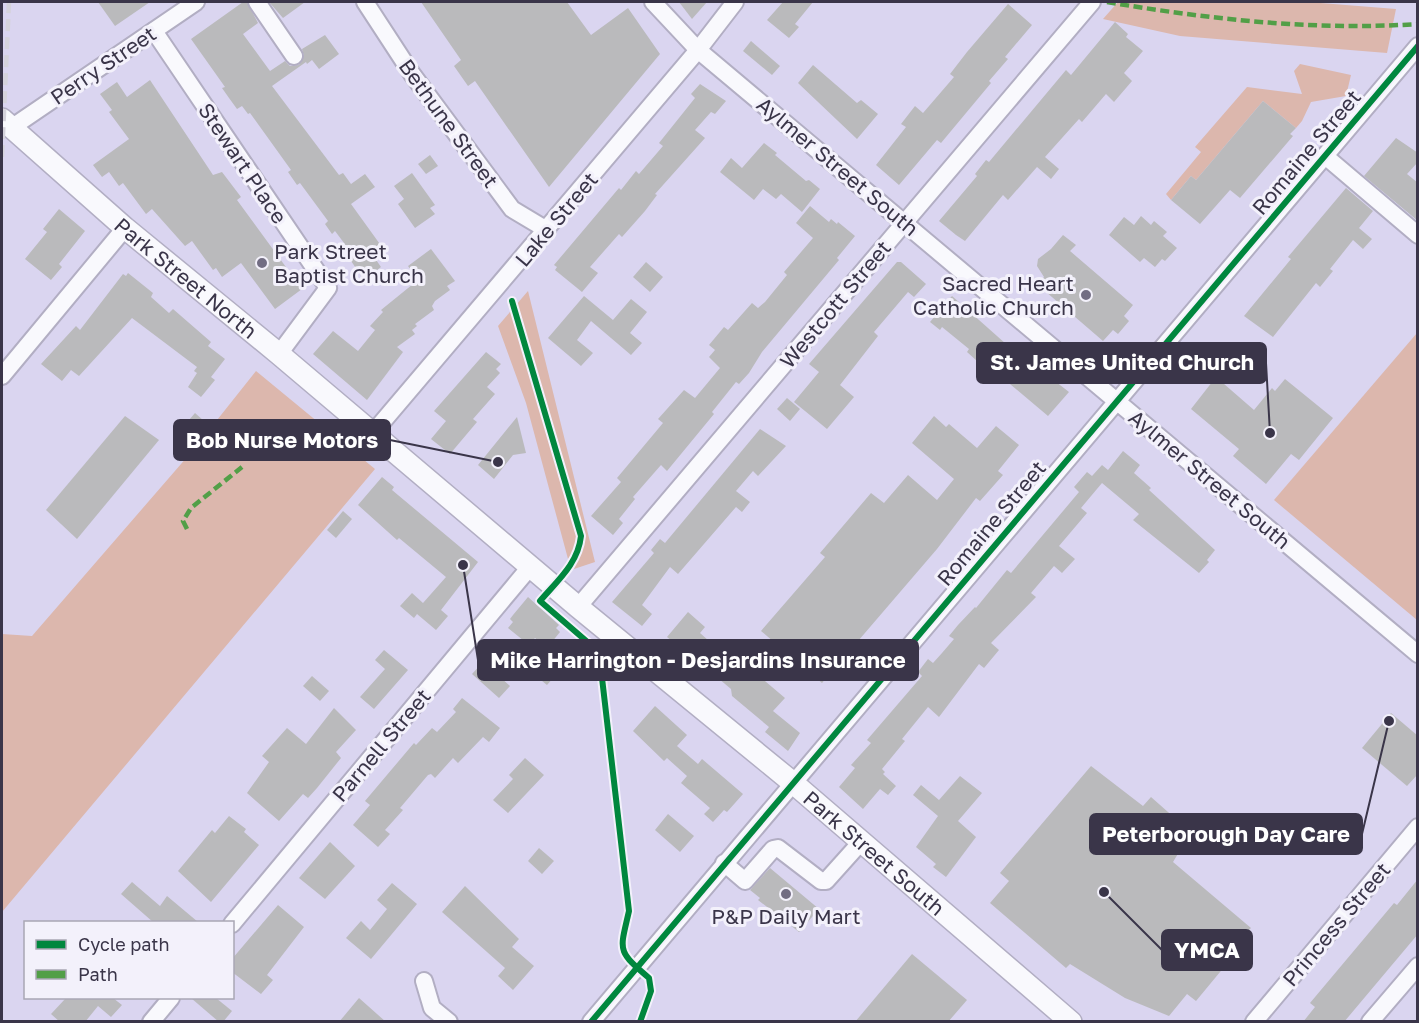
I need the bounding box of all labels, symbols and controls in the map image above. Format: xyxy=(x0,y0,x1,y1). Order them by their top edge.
street label: Perry Street xyxy=(45,20,161,110)
street label: Bethune Street xyxy=(394,54,504,192)
street label: Romaine Street xyxy=(1246,84,1366,220)
street label: Aylmer Street South xyxy=(752,91,924,241)
street label: Stewart Place xyxy=(193,98,293,228)
street label: Lake Street xyxy=(509,167,603,271)
street label: Park Street North xyxy=(109,212,262,344)
street label: Westcott Street xyxy=(774,235,896,373)
place label: Park Street Baptist Church xyxy=(274,238,424,288)
marker: Park Street Baptist Church xyxy=(255,256,269,270)
place label: Sacred Heart Catholic Church xyxy=(913,270,1074,320)
marker: Sacred Heart Catholic Church xyxy=(1079,288,1093,302)
callout: St. James United Church xyxy=(977,343,1266,383)
text: St. James United Church xyxy=(990,348,1254,375)
street label: Aylmer Street South xyxy=(1124,404,1296,554)
callout: Bob Nurse Motors xyxy=(174,420,390,460)
text: Bob Nurse Motors xyxy=(186,426,378,453)
street label: Romaine Street xyxy=(931,455,1051,591)
callout: Mike Harrington - Desjardins Insurance xyxy=(478,640,918,680)
text: Mike Harrington - Desjardins Insurance xyxy=(490,646,906,673)
street label: Parnell Street xyxy=(326,683,436,807)
street label: Park Street South xyxy=(798,785,950,921)
callout: Peterborough Day Care xyxy=(1090,814,1362,854)
text: Peterborough Day Care xyxy=(1102,820,1350,847)
street label: Princess Street xyxy=(1277,857,1395,991)
marker: P&P Daily Mart xyxy=(779,887,793,901)
place label: P&P Daily Mart xyxy=(711,903,861,929)
legend xyxy=(24,921,234,999)
callout: YMCA xyxy=(1162,930,1252,970)
text: Cycle path xyxy=(78,933,170,955)
text: YMCA xyxy=(1174,936,1240,963)
text: Path xyxy=(78,963,118,985)

